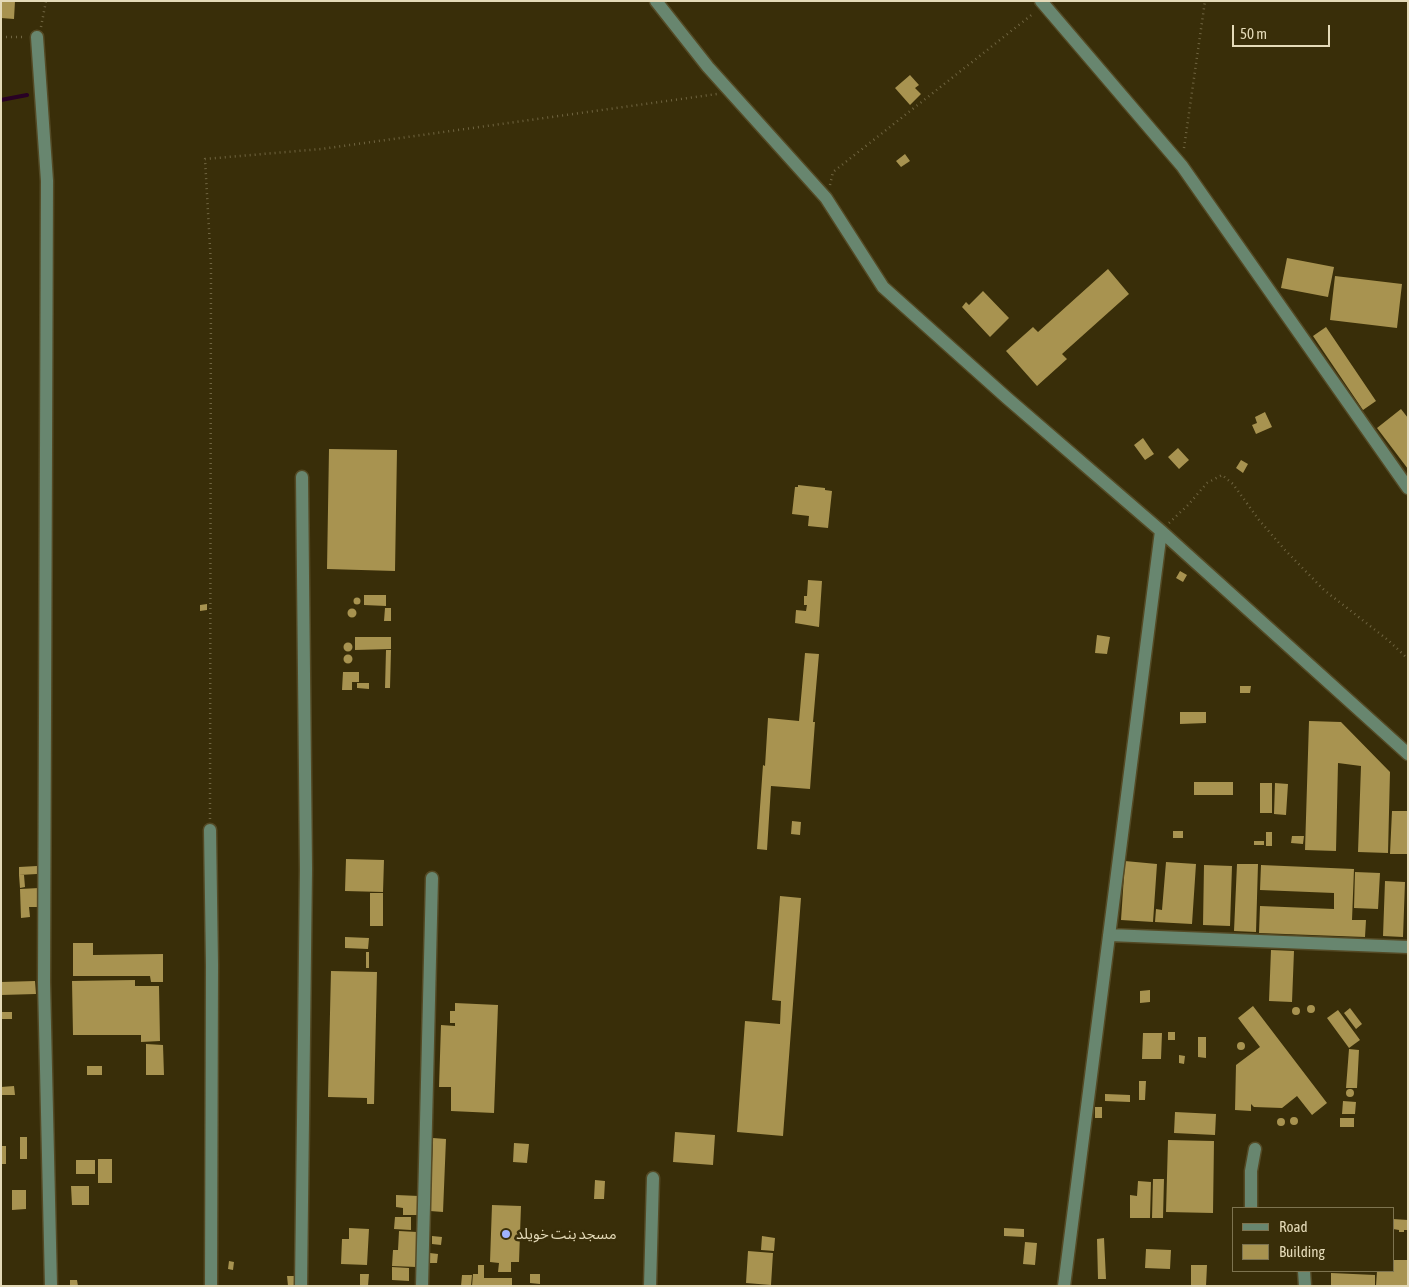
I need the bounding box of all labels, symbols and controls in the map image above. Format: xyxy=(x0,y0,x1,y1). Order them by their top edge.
scale bar xyxy=(1234,15,1332,47)
text: 50 m xyxy=(1240,25,1267,42)
legend xyxy=(1232,1207,1394,1272)
text: Road xyxy=(1279,1218,1308,1235)
place label: مسجد بنت خويلد xyxy=(516,1225,617,1243)
marker: مسجد بنت خويلد xyxy=(500,1228,512,1240)
text: Building xyxy=(1279,1243,1325,1260)

